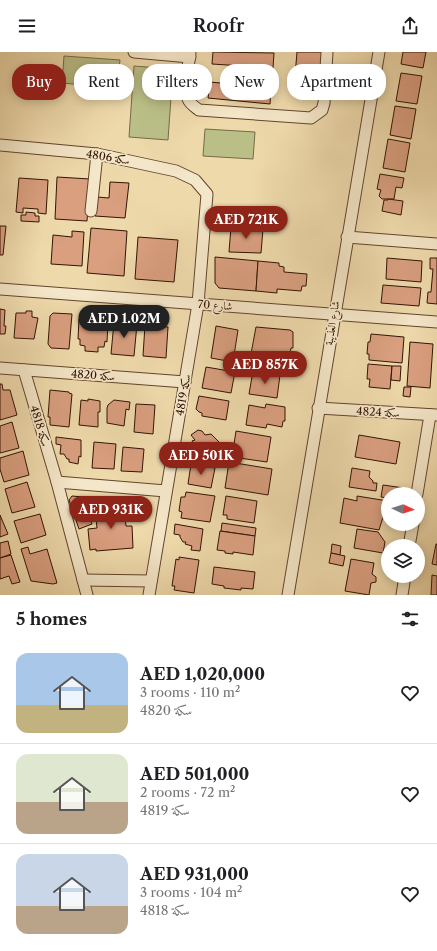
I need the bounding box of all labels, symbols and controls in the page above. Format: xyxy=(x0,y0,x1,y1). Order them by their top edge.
icon: menu xyxy=(16,15,38,37)
text: Roofr xyxy=(193,15,244,37)
icon: share xyxy=(399,15,421,37)
chip: Buy xyxy=(12,64,66,100)
chip: Rent xyxy=(74,64,134,100)
chip: Filters xyxy=(142,64,212,100)
chip: New xyxy=(220,64,279,100)
chip: Apartment xyxy=(287,64,386,100)
street label: سكة 4806 xyxy=(85,147,131,167)
pin: AED 721K xyxy=(205,206,287,240)
text: AED 721K xyxy=(214,211,278,227)
street label: شارع 70 xyxy=(197,297,233,316)
street label: شارع العذيبة xyxy=(322,300,345,347)
pin: AED 1.02M xyxy=(78,305,170,339)
text: AED 1.02M xyxy=(87,310,161,326)
pin: AED 857K xyxy=(224,351,306,385)
text: AED 857K xyxy=(232,356,298,372)
street label: سكة 4820 xyxy=(70,366,116,384)
street label: سكة 4819 xyxy=(172,373,194,417)
street label: سكة 4818 xyxy=(27,404,53,448)
street label: سكة 4824 xyxy=(356,404,400,420)
pin: AED 501K xyxy=(160,442,242,476)
text: AED 501K xyxy=(168,447,234,463)
north arrow xyxy=(381,487,425,531)
map controls xyxy=(381,487,425,583)
pin: AED 931K xyxy=(70,496,152,530)
text: AED 931K xyxy=(78,501,144,517)
button: layers xyxy=(381,539,425,583)
icon: filters xyxy=(399,608,421,630)
text: 5 homes xyxy=(16,609,87,629)
text: AED 1,020,000 xyxy=(140,664,265,684)
icon: home xyxy=(48,669,96,717)
icon: heart xyxy=(399,682,421,704)
text: 3 rooms · 110 m² xyxy=(140,684,240,700)
text: سكة 4820 xyxy=(140,702,192,718)
text: AED 501,000 xyxy=(140,764,249,784)
icon: home xyxy=(48,770,96,818)
icon: heart xyxy=(399,783,421,805)
text: 2 rooms · 72 m² xyxy=(140,784,235,800)
text: سكة 4819 xyxy=(140,802,190,818)
text: AED 931,000 xyxy=(140,864,249,884)
icon: home xyxy=(48,870,96,918)
icon: heart xyxy=(399,883,421,905)
text: 3 rooms · 104 m² xyxy=(140,884,242,900)
text: سكة 4818 xyxy=(140,902,190,918)

